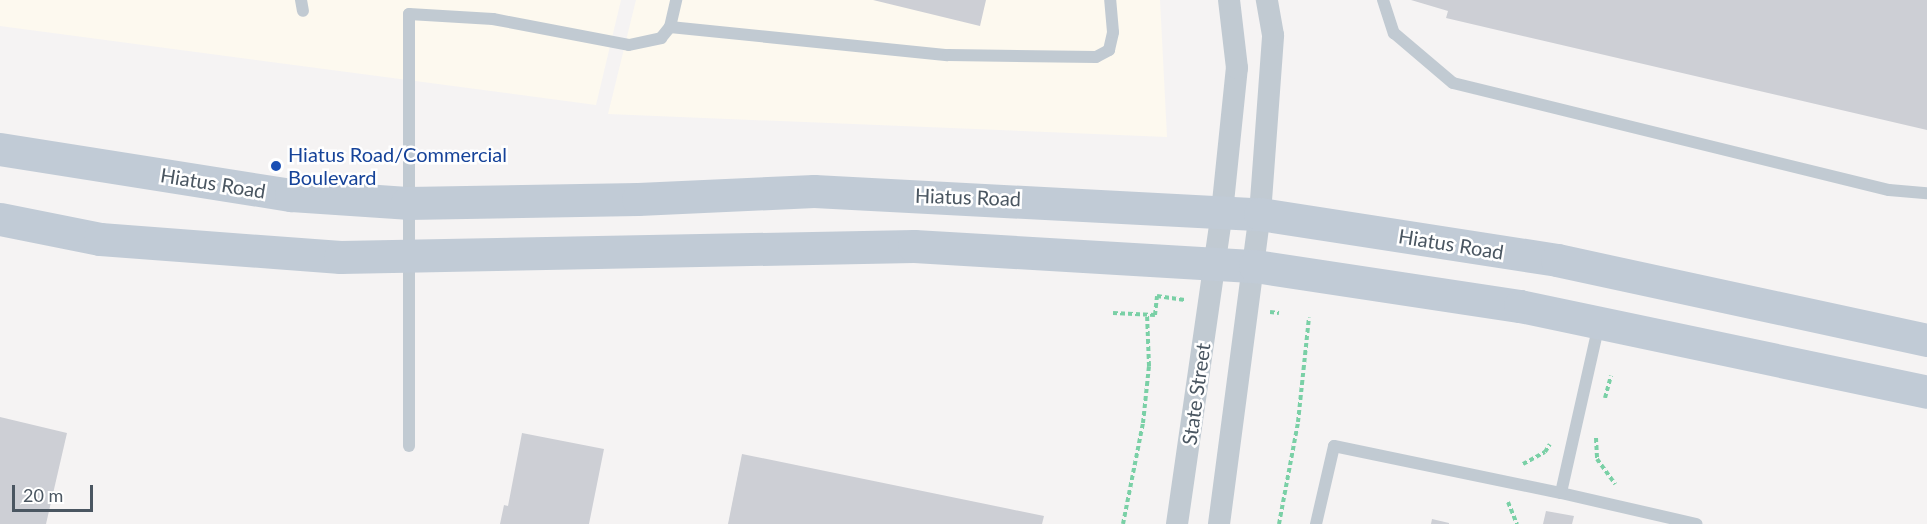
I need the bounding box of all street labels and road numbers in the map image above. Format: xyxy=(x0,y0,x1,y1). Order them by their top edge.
street label: Hiatus Road xyxy=(159,163,267,203)
street label: Hiatus Road xyxy=(915,183,1021,211)
street label: Hiatus Road xyxy=(1397,224,1505,264)
street label: State Street xyxy=(1177,341,1215,447)

